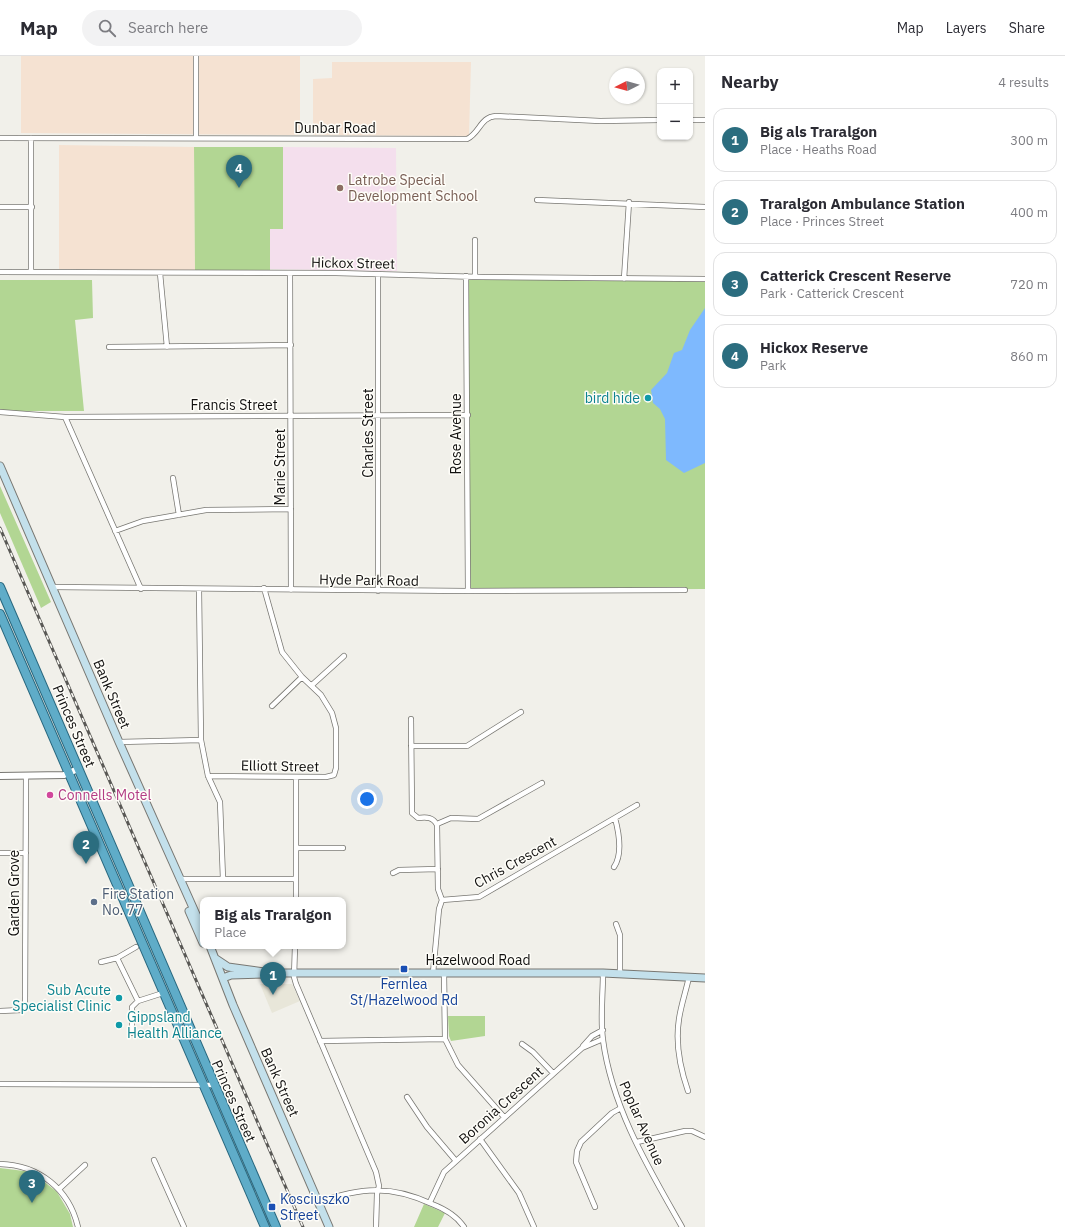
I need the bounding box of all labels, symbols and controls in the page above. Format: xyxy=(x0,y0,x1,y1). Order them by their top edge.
search box xyxy=(82,10,362,46)
text: Map xyxy=(20,16,58,40)
icon: search xyxy=(96,17,118,39)
text: Search here xyxy=(128,18,208,37)
text: Map xyxy=(897,19,924,37)
text: Layers xyxy=(946,19,987,37)
text: Share xyxy=(1009,19,1045,37)
north arrow xyxy=(609,68,645,104)
map controls xyxy=(657,68,693,140)
button: + xyxy=(657,68,693,104)
text: Nearby xyxy=(721,71,779,93)
text: 4 results xyxy=(998,74,1049,91)
button: − xyxy=(657,104,693,140)
street label: Dunbar Road xyxy=(294,119,376,137)
text: Big als Traralgon xyxy=(760,122,877,141)
text: 1 xyxy=(731,132,739,149)
text: 300 m xyxy=(1010,132,1048,149)
text: Place · Heaths Road xyxy=(760,141,877,158)
pin: 4 xyxy=(226,155,252,188)
place label: Latrobe Special Development School xyxy=(348,171,478,205)
marker: Latrobe Special Development School xyxy=(335,183,345,193)
text: Traralgon Ambulance Station xyxy=(760,194,965,213)
text: 2 xyxy=(731,204,739,221)
text: 400 m xyxy=(1010,204,1048,221)
text: Place · Princes Street xyxy=(760,213,884,230)
street label: Hickox Street xyxy=(311,253,395,273)
text: Catterick Crescent Reserve xyxy=(760,266,951,285)
text: 3 xyxy=(731,276,739,293)
text: 720 m xyxy=(1010,276,1048,293)
text: Park · Catterick Crescent xyxy=(760,285,904,302)
text: Hickox Reserve xyxy=(760,338,868,357)
text: 4 xyxy=(731,348,739,365)
text: 860 m xyxy=(1010,348,1048,365)
text: Park xyxy=(760,357,786,374)
street label: Charles Street xyxy=(359,388,377,478)
place label: bird hide xyxy=(585,389,640,407)
street label: Rose Avenue xyxy=(447,393,465,475)
marker: bird hide xyxy=(643,393,653,403)
street label: Francis Street xyxy=(190,396,278,414)
street label: Marie Street xyxy=(271,428,289,505)
street label: Hyde Park Road xyxy=(319,570,419,590)
street label: Bank Street xyxy=(89,657,135,731)
street label: Princes Street xyxy=(49,682,100,770)
street label: Elliott Street xyxy=(241,756,319,776)
place label: Connells Motel xyxy=(58,786,152,804)
your location xyxy=(357,789,377,809)
marker: Connells Motel xyxy=(45,790,55,800)
pin: 2 xyxy=(73,831,99,864)
street label: Chris Crescent xyxy=(471,832,559,892)
street label: Garden Grove xyxy=(5,850,23,936)
place label: Fire Station No. 77 xyxy=(102,885,174,919)
marker: Fire Station No. 77 xyxy=(89,897,99,907)
popup xyxy=(200,897,346,949)
text: Big als Traralgon xyxy=(214,905,332,924)
text: Place xyxy=(214,924,246,941)
street label: Hazelwood Road xyxy=(425,951,531,969)
pin: 1 xyxy=(260,962,286,995)
marker: Fernlea St/Hazelwood Rd xyxy=(399,964,409,974)
place label: Fernlea St/Hazelwood Rd xyxy=(350,975,458,1009)
place label: Sub Acute Specialist Clinic xyxy=(12,981,111,1015)
marker: Sub Acute Specialist Clinic xyxy=(114,993,124,1003)
place label: Gippsland Health Alliance xyxy=(127,1008,222,1042)
marker: Gippsland Health Alliance xyxy=(114,1020,124,1030)
street label: Bank Street xyxy=(257,1045,303,1119)
street label: Princes Street xyxy=(208,1057,260,1145)
street label: Boronia Crescent xyxy=(455,1062,547,1148)
street label: Poplar Avenue xyxy=(615,1078,669,1168)
pin: 3 xyxy=(19,1170,45,1203)
place label: Kosciuszko Street xyxy=(280,1190,350,1224)
marker: Kosciuszko Street xyxy=(267,1202,277,1212)

